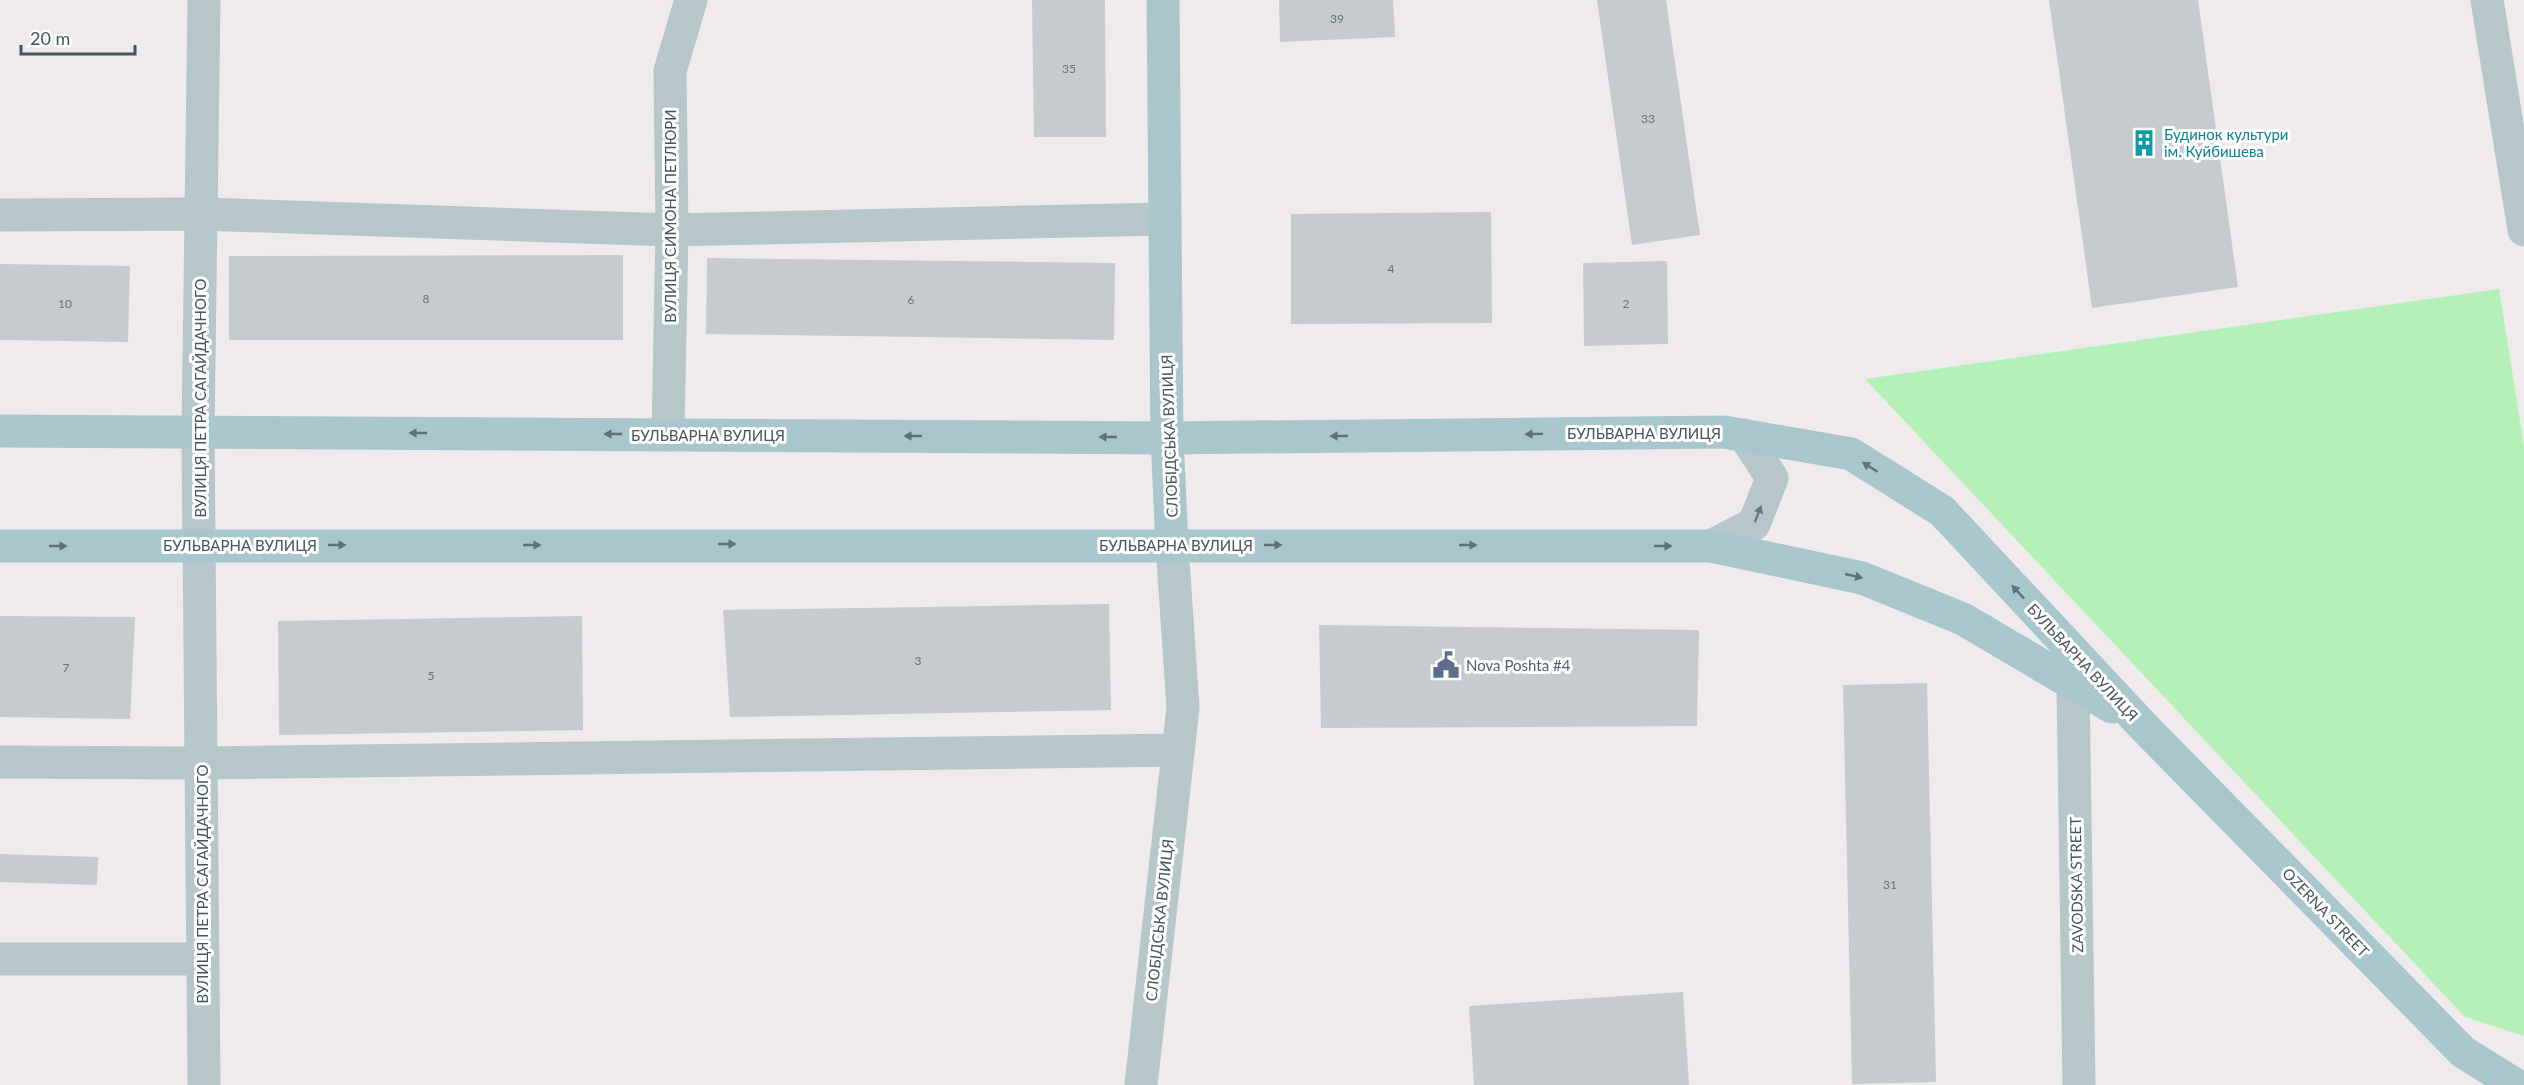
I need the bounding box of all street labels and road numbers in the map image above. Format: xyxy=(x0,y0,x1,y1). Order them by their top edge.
street label: ВУЛИЦЯ СИМОНА ПЕТЛЮРИ xyxy=(661,109,679,323)
street label: ВУЛИЦЯ ПЕТРА САГАЙДАЧНОГО xyxy=(191,278,209,518)
street label: СЛОБІДСЬКА ВУЛИЦЯ xyxy=(1157,354,1181,518)
street label: БУЛЬВАРНА ВУЛИЦЯ xyxy=(1567,424,1721,442)
street label: БУЛЬВАРНА ВУЛИЦЯ xyxy=(631,426,785,444)
street label: БУЛЬВАРНА ВУЛИЦЯ xyxy=(163,536,317,554)
street label: БУЛЬВАРНА ВУЛИЦЯ xyxy=(1099,536,1253,554)
street label: БУЛЬВАРНА ВУЛИЦЯ xyxy=(2024,600,2142,724)
street label: ВУЛИЦЯ ПЕТРА САГАЙДАЧНОГО xyxy=(193,764,211,1004)
street label: ZAVODSKA STREET xyxy=(2066,817,2086,953)
street label: СЛОБІДСЬКА ВУЛИЦЯ xyxy=(1142,838,1176,1002)
street label: OZERNA STREET xyxy=(2279,864,2373,960)

